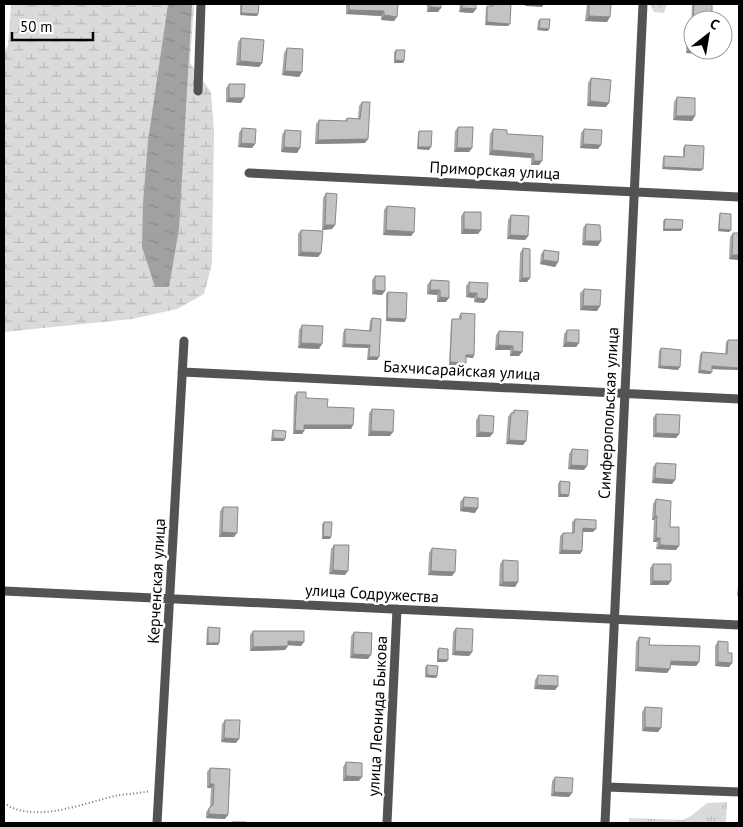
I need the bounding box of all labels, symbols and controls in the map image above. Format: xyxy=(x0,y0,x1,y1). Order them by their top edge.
scale bar xyxy=(12,10,94,42)
north arrow xyxy=(683,10,733,60)
text: С xyxy=(707,14,723,34)
text: 50 m xyxy=(20,17,53,36)
street label: Приморская улица xyxy=(429,157,561,183)
street label: Симферопольская улица xyxy=(594,327,622,499)
street label: Бахчисарайская улица xyxy=(383,356,541,384)
street label: Керченская улица xyxy=(143,518,169,644)
street label: улица Содружества xyxy=(304,580,440,606)
street label: улица Леонида Быкова xyxy=(363,635,391,797)

